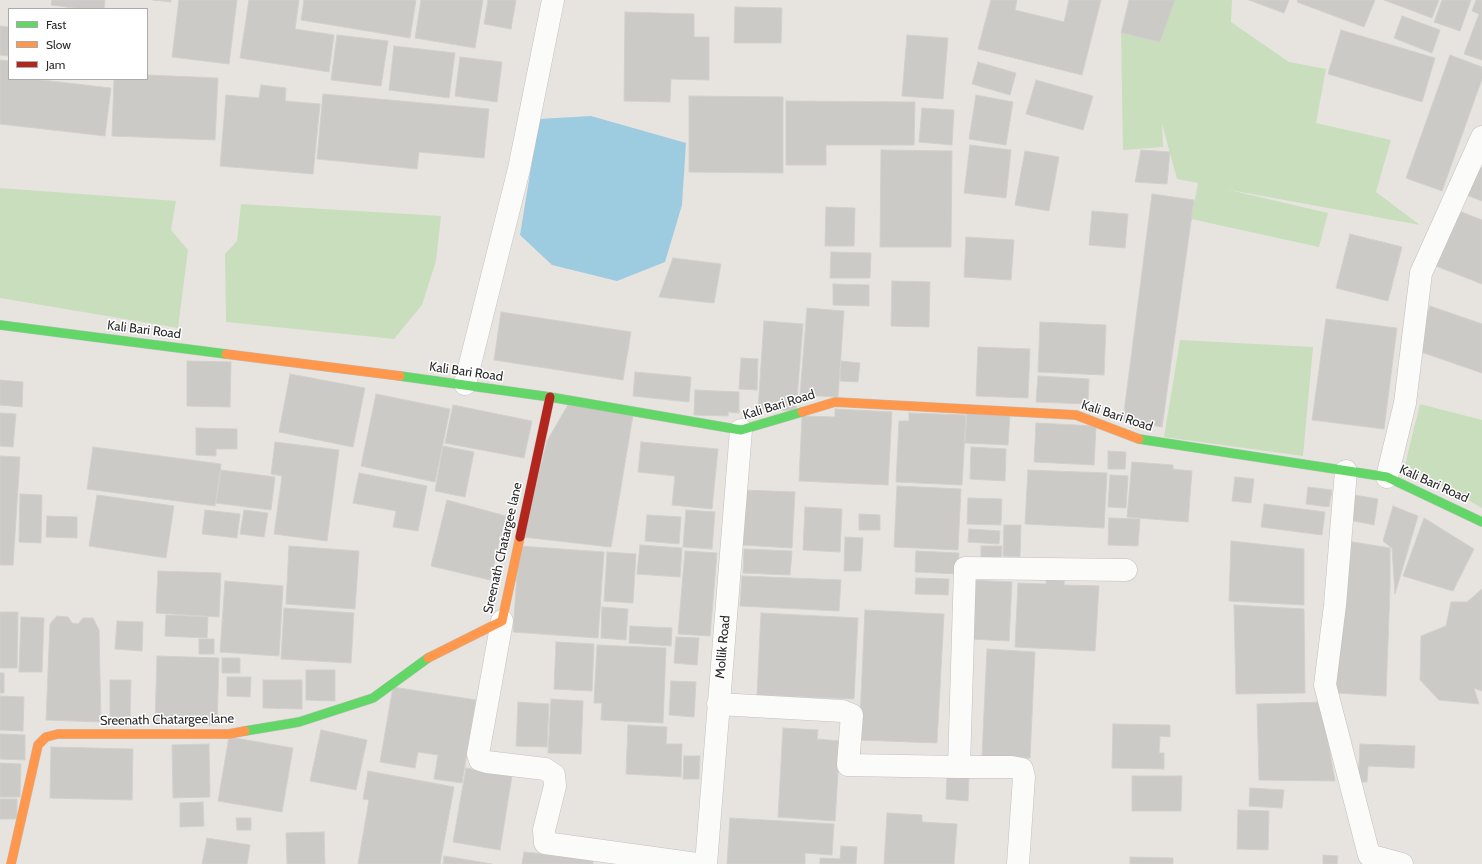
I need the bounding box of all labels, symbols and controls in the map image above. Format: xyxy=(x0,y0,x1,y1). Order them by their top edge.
legend xyxy=(8,8,148,80)
text: Fast xyxy=(46,17,66,32)
text: Slow xyxy=(46,37,71,52)
text: Jam xyxy=(46,57,65,72)
street label: Kali Bari Road xyxy=(106,318,182,342)
street label: Kali Bari Road xyxy=(428,359,504,385)
street label: Kali Bari Road xyxy=(741,387,817,423)
street label: Kali Bari Road xyxy=(1079,397,1155,435)
street label: Kali Bari Road xyxy=(1397,462,1471,506)
street label: Sreenath Chatargee lane xyxy=(480,481,526,615)
street label: Mollik Road xyxy=(712,615,734,679)
street label: Sreenath Chatargee lane xyxy=(100,711,234,729)

